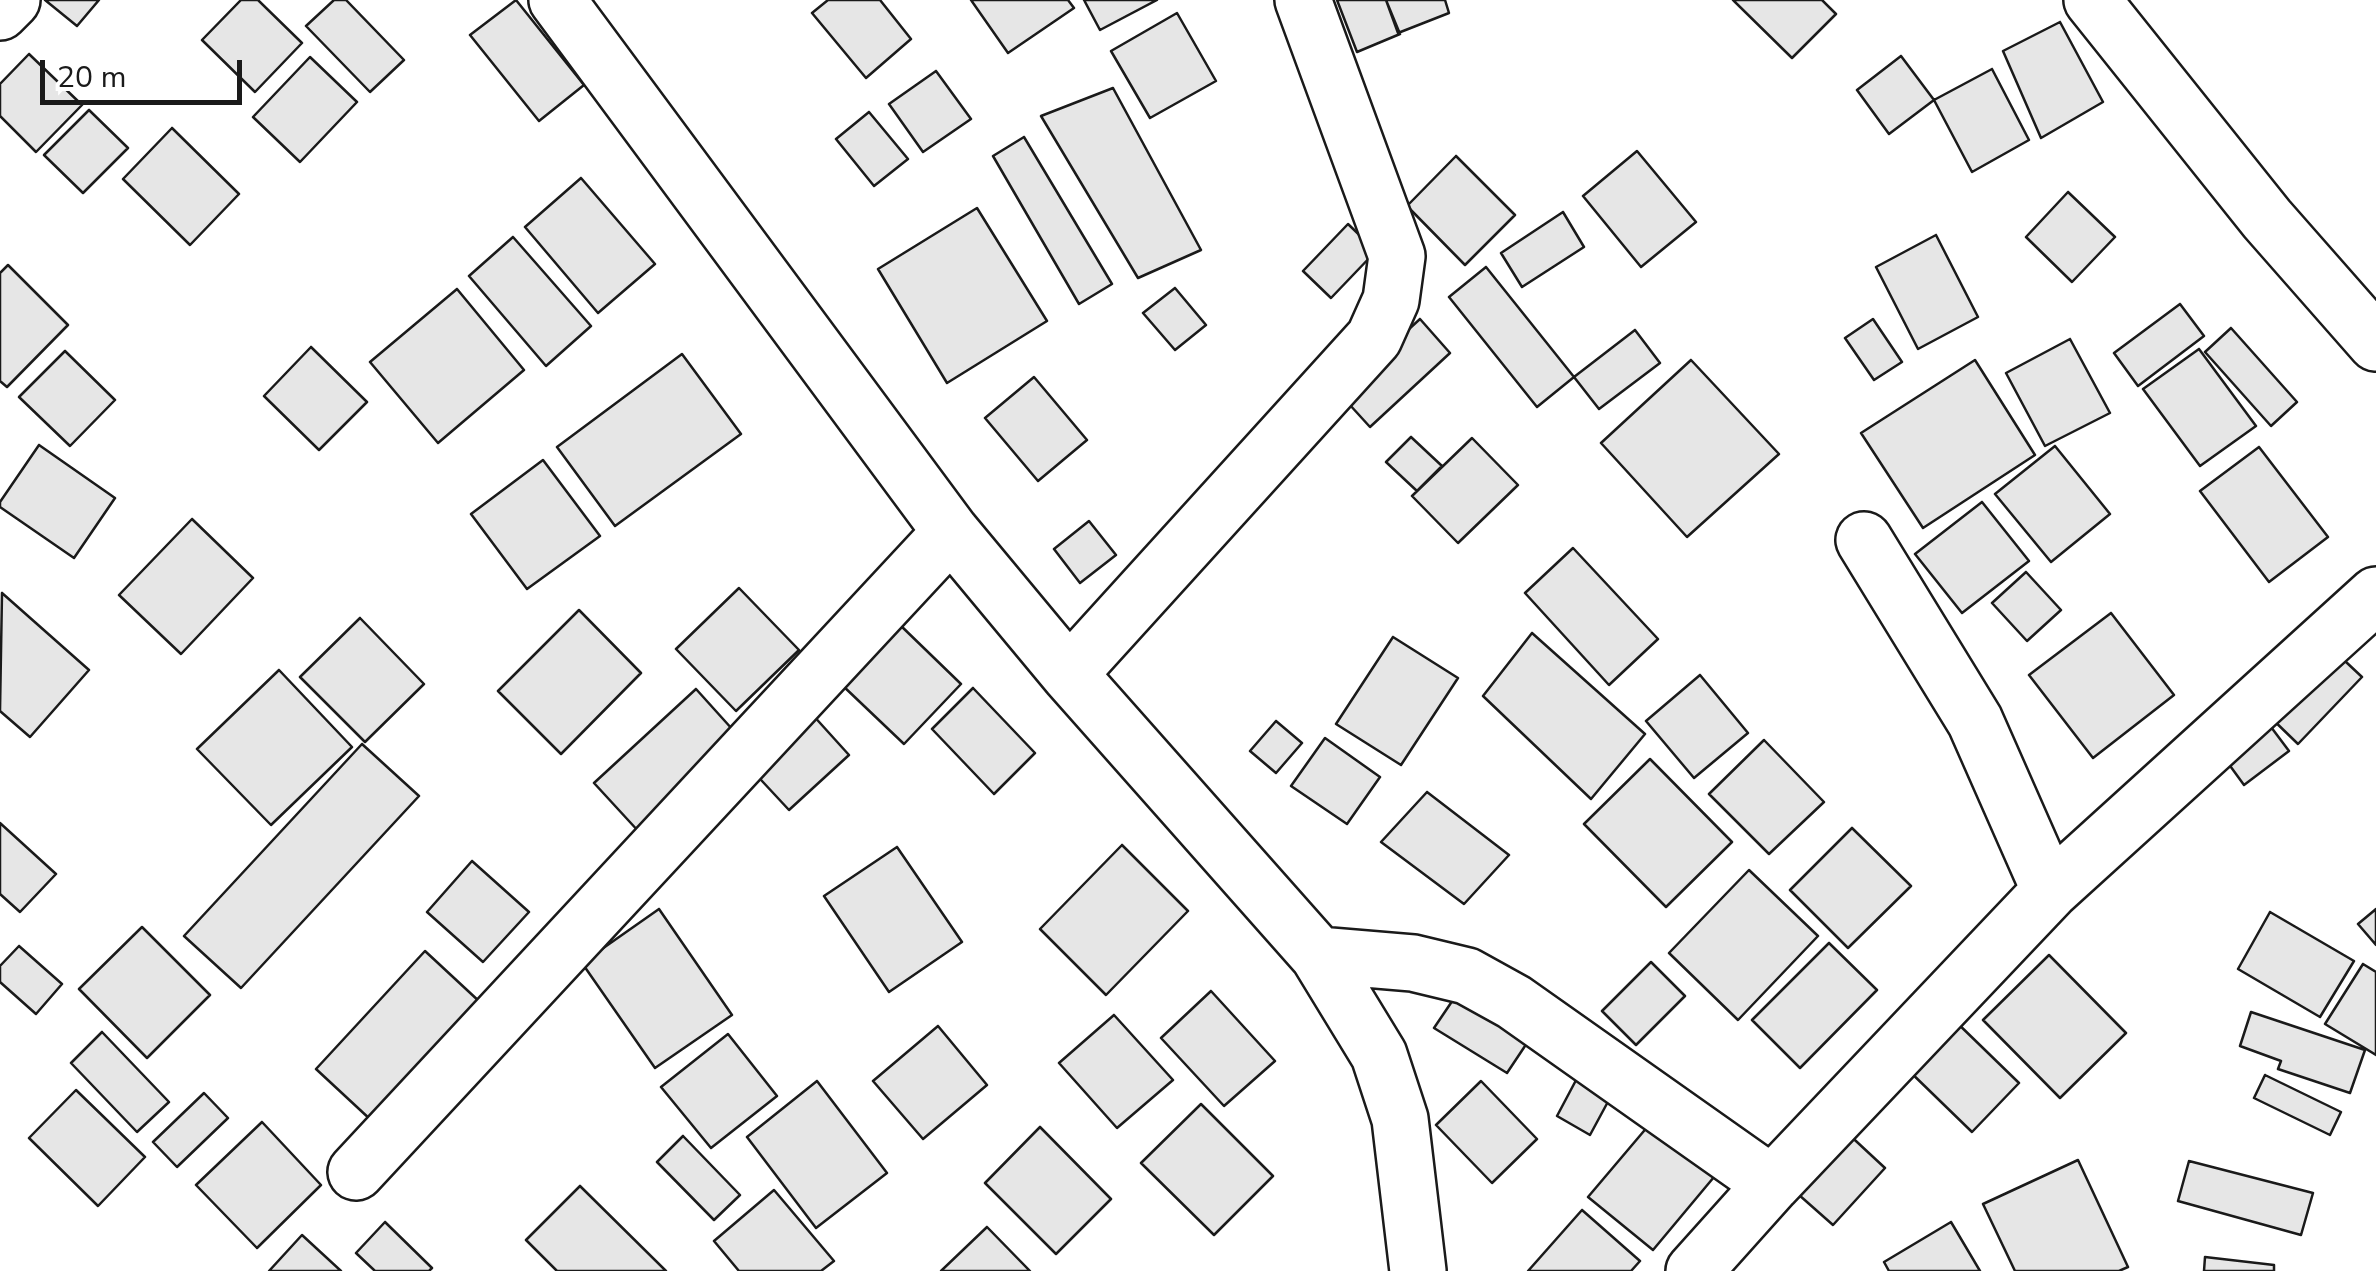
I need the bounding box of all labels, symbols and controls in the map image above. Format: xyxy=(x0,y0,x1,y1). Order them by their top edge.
scale bar xyxy=(45,40,248,102)
text: 20 m xyxy=(57,57,126,98)

